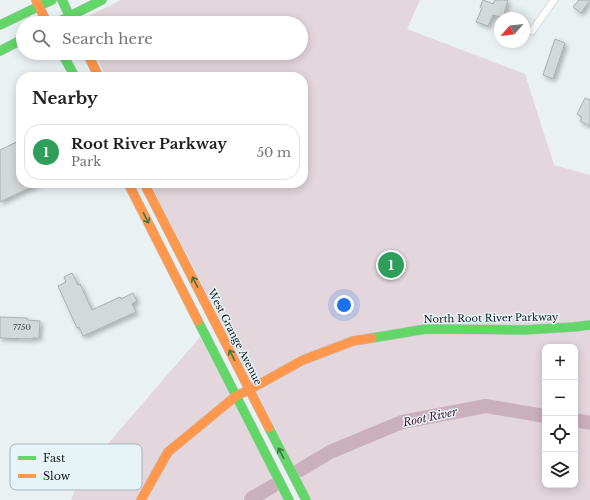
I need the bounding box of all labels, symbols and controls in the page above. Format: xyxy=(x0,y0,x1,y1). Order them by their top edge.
north arrow xyxy=(494,12,530,48)
search box xyxy=(16,16,308,60)
icon: search xyxy=(30,27,52,49)
text: Search here xyxy=(62,29,153,48)
text: Nearby xyxy=(32,88,98,109)
text: Root River Parkway xyxy=(71,134,227,153)
text: 1 xyxy=(43,144,49,161)
text: 50 m xyxy=(257,144,291,161)
text: Park xyxy=(71,153,101,170)
one-way arrow xyxy=(143,212,150,224)
pin: 1 xyxy=(378,250,404,280)
one-way arrow xyxy=(190,276,198,288)
street label: West Grange Avenue xyxy=(205,286,265,387)
your location xyxy=(334,295,354,315)
street label: North Root River Parkway xyxy=(424,310,559,326)
house number: 7750 xyxy=(13,322,31,332)
map controls xyxy=(542,344,578,488)
button: + xyxy=(542,344,578,380)
one-way arrow xyxy=(228,349,235,361)
button: − xyxy=(542,380,578,416)
water label: Root River xyxy=(401,404,459,430)
button: locate xyxy=(542,416,578,452)
legend xyxy=(10,444,142,490)
one-way arrow xyxy=(277,447,285,459)
text: Fast xyxy=(43,451,66,465)
button: layers xyxy=(542,452,578,488)
text: Slow xyxy=(43,469,71,483)

